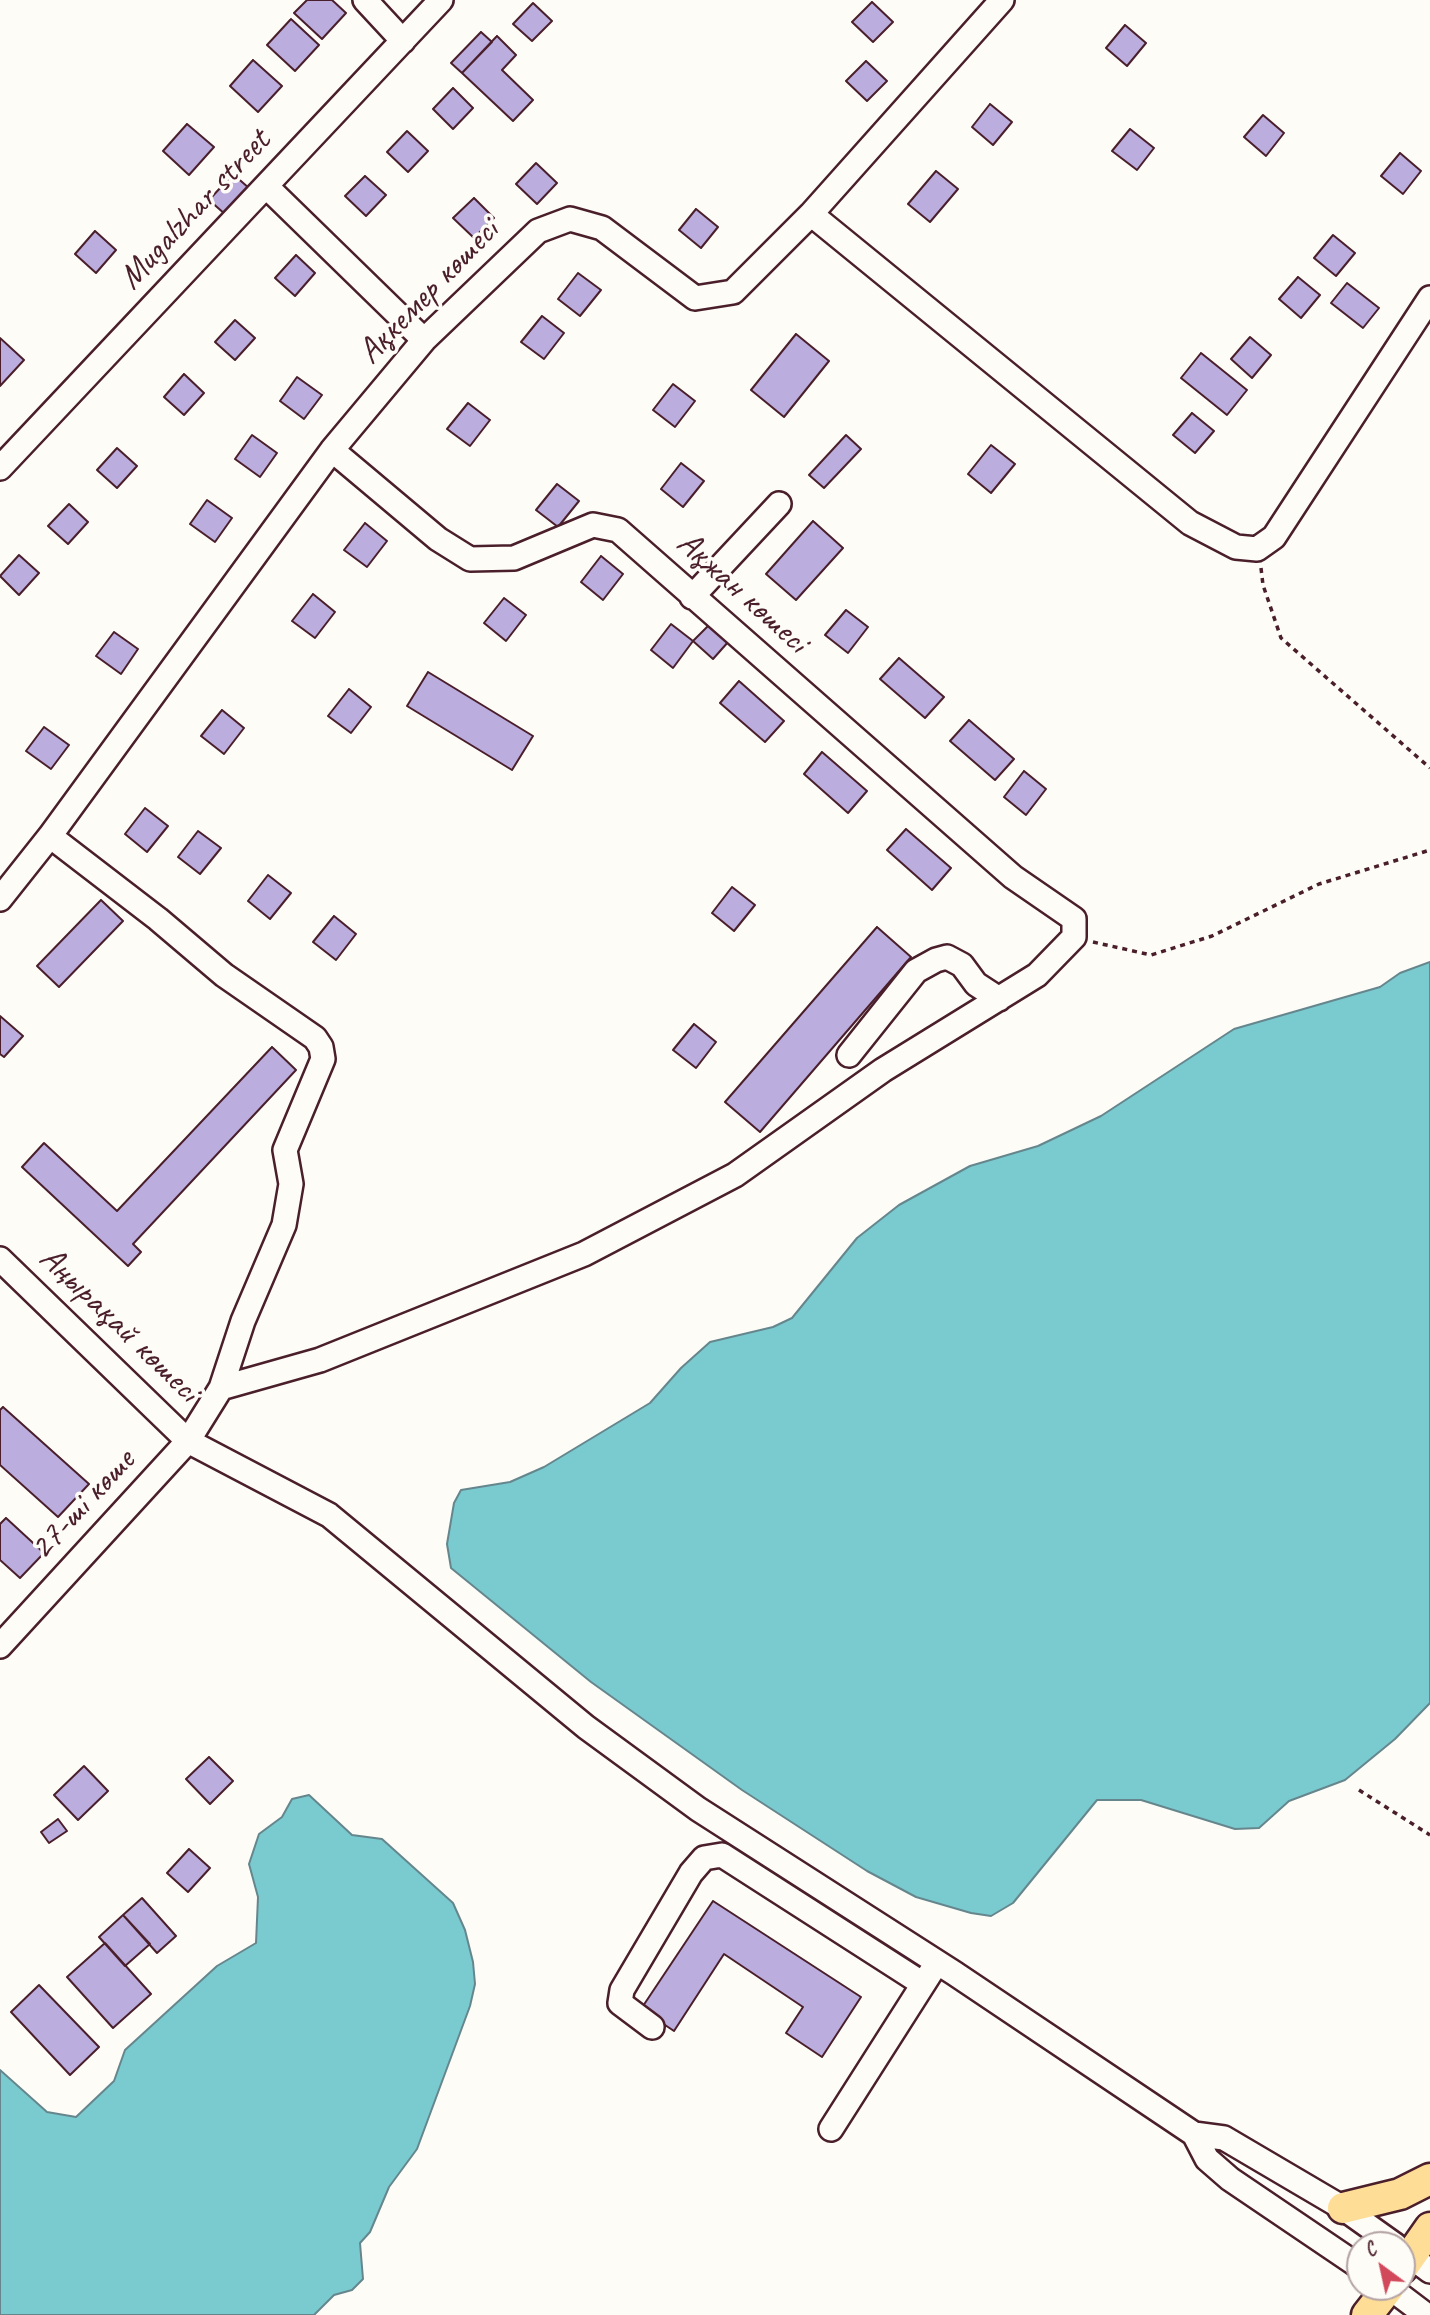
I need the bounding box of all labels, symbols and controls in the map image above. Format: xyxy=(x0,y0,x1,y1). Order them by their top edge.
street label: Mugalzhar street xyxy=(110,121,280,299)
street label: Ақкемер көшесі xyxy=(350,211,508,373)
street label: Ақжан көшесі xyxy=(667,523,817,663)
street label: Аңырақай көшесі xyxy=(30,1238,208,1412)
street label: 27-ші көше xyxy=(21,1441,145,1569)
north arrow xyxy=(1346,2231,1416,2301)
text: С xyxy=(1360,2237,1381,2263)

